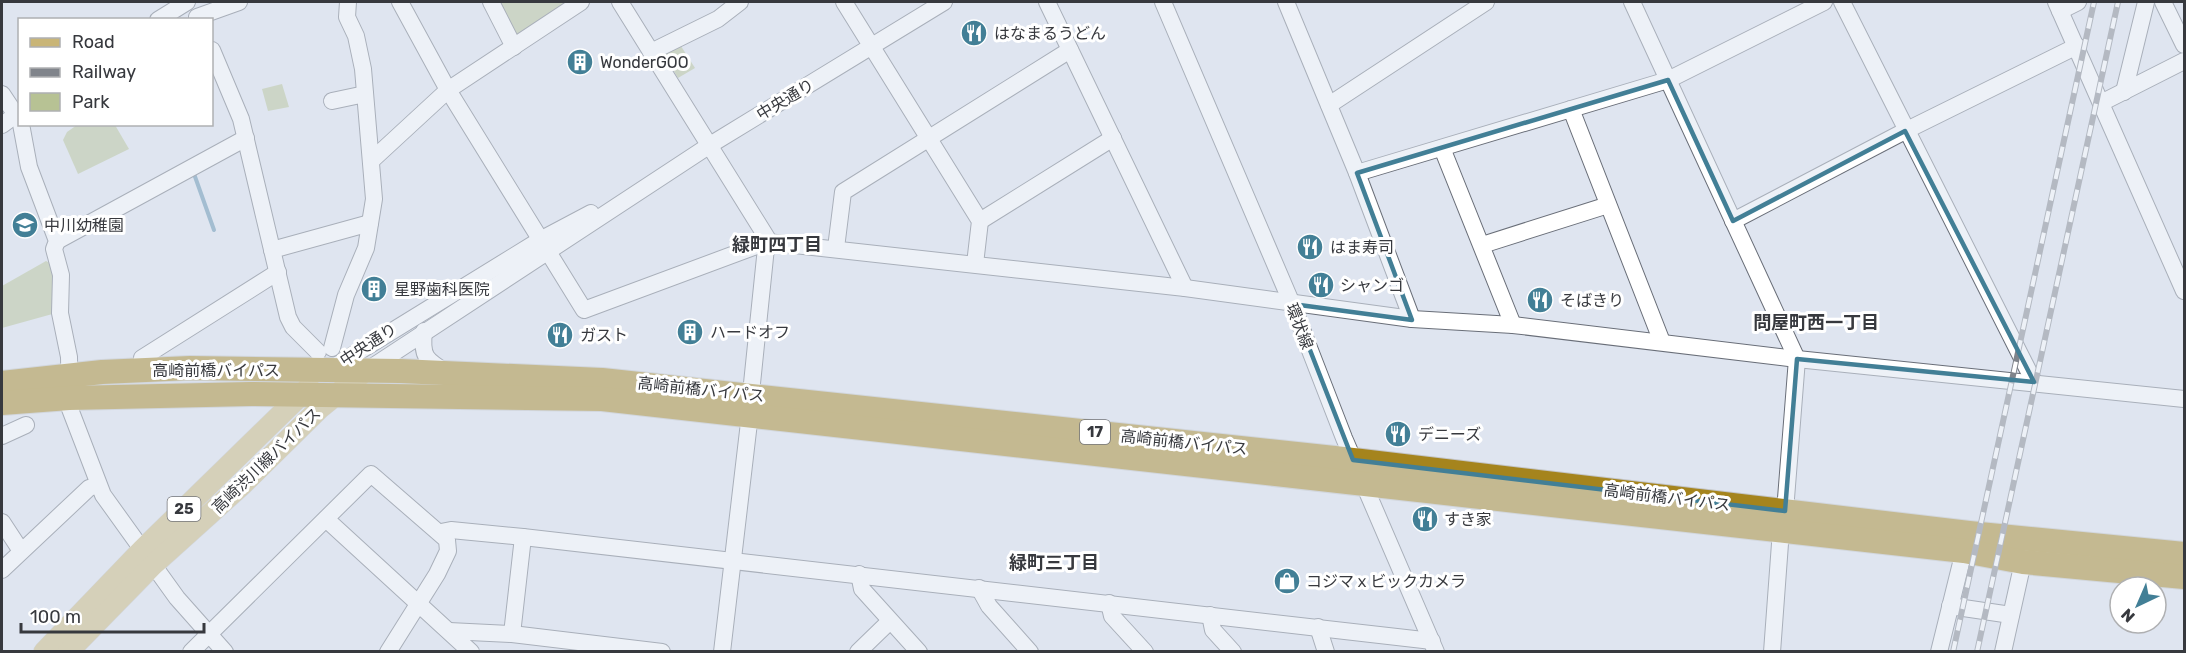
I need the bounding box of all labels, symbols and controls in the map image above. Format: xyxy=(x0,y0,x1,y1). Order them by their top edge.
legend xyxy=(18,18,213,126)
restaurant icon: はなまるうどん xyxy=(959,18,989,48)
place label: はなまるうどん xyxy=(994,24,1106,43)
text: Road xyxy=(72,31,115,53)
building icon: WonderGOO xyxy=(565,47,595,77)
place label: WonderGOO xyxy=(600,53,688,72)
text: Railway xyxy=(72,61,136,83)
street label: 中央通り xyxy=(753,75,818,124)
text: Park xyxy=(72,91,110,113)
school or university icon: 中川幼稚園 xyxy=(10,210,40,240)
place label: 中川幼稚園 xyxy=(44,216,124,235)
restaurant icon: はま寿司 xyxy=(1295,232,1325,262)
district label: 緑町四丁目 xyxy=(732,234,822,256)
place label: はま寿司 xyxy=(1330,238,1394,257)
restaurant icon: シャンゴ xyxy=(1306,270,1336,300)
building icon: 星野歯科医院 xyxy=(359,274,389,304)
place label: シャンゴ xyxy=(1340,276,1404,295)
place label: 星野歯科医院 xyxy=(394,280,490,299)
restaurant icon: そばきり xyxy=(1525,285,1555,315)
place label: そばきり xyxy=(1560,291,1624,310)
street label: 環状線 xyxy=(1282,300,1317,352)
district label: 問屋町西一丁目 xyxy=(1753,312,1879,334)
building icon: ハードオフ xyxy=(675,317,705,347)
street label: 中央通り xyxy=(336,319,400,370)
restaurant icon: ガスト xyxy=(545,320,575,350)
place label: ハードオフ xyxy=(710,323,790,342)
place label: ガスト xyxy=(580,326,628,345)
street label: 高崎前橋バイパス xyxy=(152,361,280,380)
street label: 高崎前橋バイパス xyxy=(636,373,765,406)
street label: 高崎渋川線バイパス xyxy=(208,404,325,517)
restaurant icon: デニーズ xyxy=(1383,419,1413,449)
road number: 17 xyxy=(1080,420,1110,444)
place label: デニーズ xyxy=(1418,425,1481,444)
street label: 高崎前橋バイパス xyxy=(1119,426,1248,459)
street label: 高崎前橋バイパス xyxy=(1602,480,1731,515)
road number: 25 xyxy=(168,497,201,521)
restaurant icon: すき家 xyxy=(1410,504,1440,534)
place label: すき家 xyxy=(1444,510,1492,529)
district label: 緑町三丁目 xyxy=(1009,552,1099,574)
shop icon: コジマｘビックカメラ xyxy=(1272,566,1302,596)
place label: コジマｘビックカメラ xyxy=(1306,572,1466,591)
north arrow xyxy=(2108,575,2168,635)
scale bar xyxy=(21,596,204,634)
text: N xyxy=(2117,605,2139,626)
text: 100 m xyxy=(30,606,81,628)

